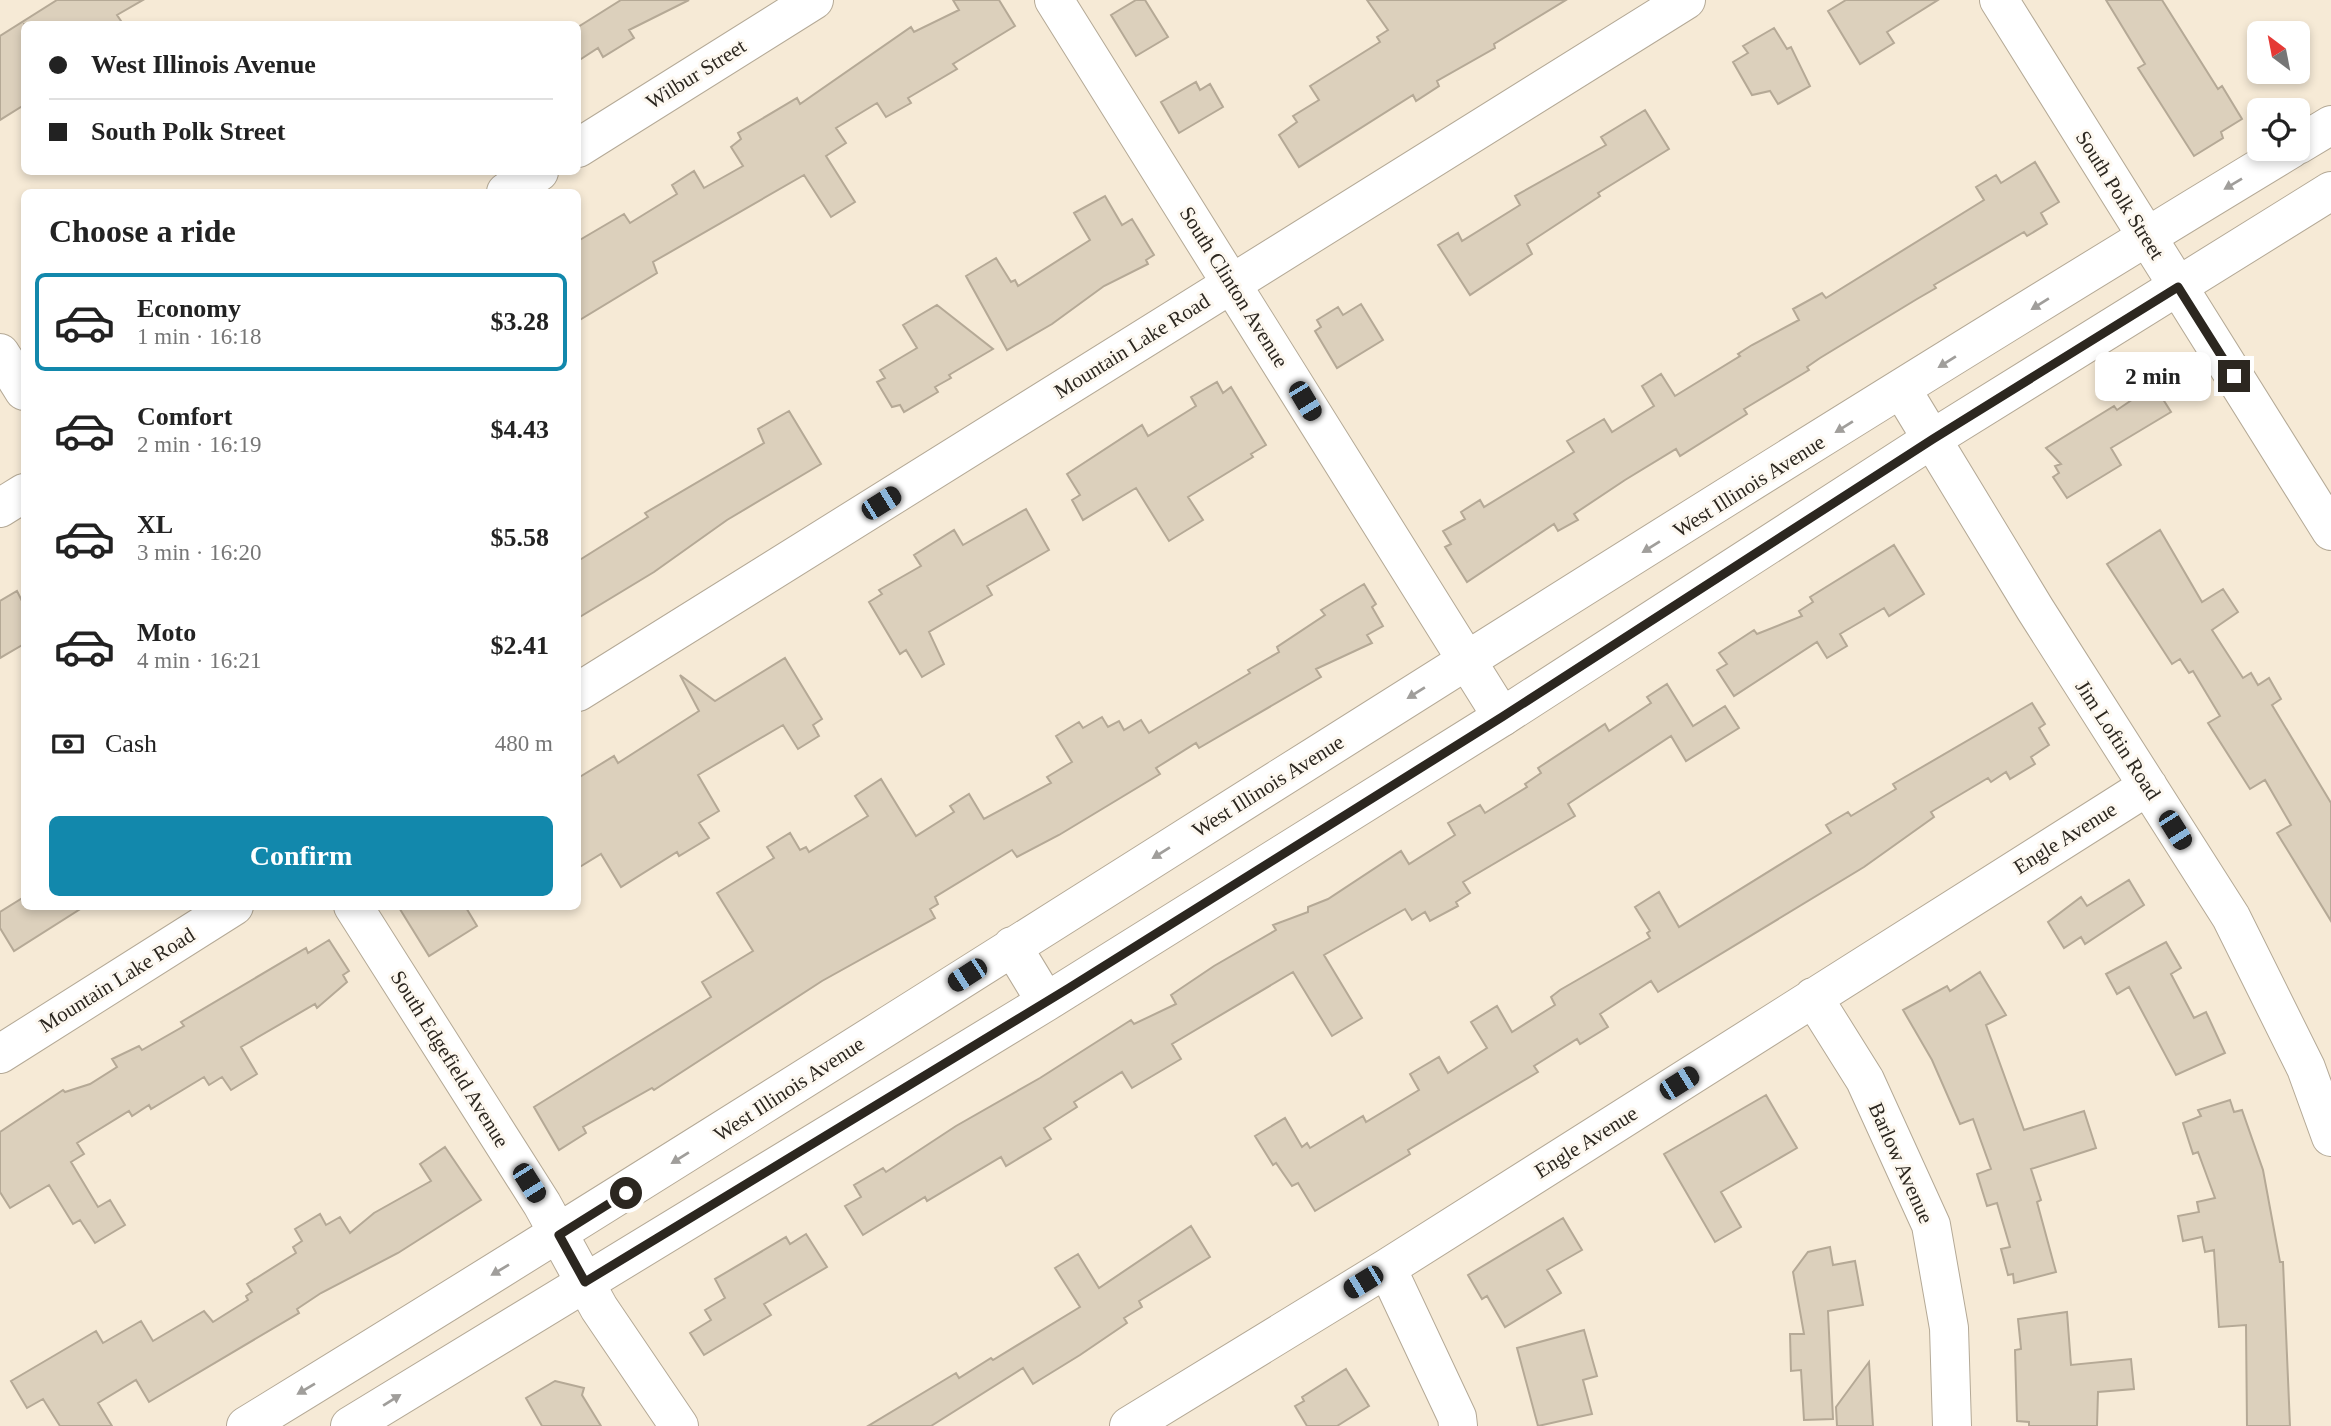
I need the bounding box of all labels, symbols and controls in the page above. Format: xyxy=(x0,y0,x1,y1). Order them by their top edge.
north arrow xyxy=(2247,21,2310,84)
map controls xyxy=(2247,21,2310,161)
street label: Wilbur Street xyxy=(642,34,750,114)
text: West Illinois Avenue xyxy=(91,50,316,79)
button: locate xyxy=(2247,98,2310,161)
text: South Polk Street xyxy=(91,117,286,146)
street label: South Polk Street xyxy=(2071,126,2169,264)
one-way arrow xyxy=(2223,178,2242,190)
street label: South Clinton Avenue xyxy=(1175,202,1293,372)
text: Choose a ride xyxy=(49,213,236,249)
street label: Mountain Lake Road xyxy=(1050,288,1214,403)
icon: car xyxy=(53,291,116,354)
text: Economy xyxy=(137,294,241,323)
one-way arrow xyxy=(2030,298,2049,311)
text: $3.28 xyxy=(491,307,549,336)
text: 1 min · 16:18 xyxy=(137,324,262,349)
callout: 2 min xyxy=(2094,352,2210,400)
one-way arrow xyxy=(1937,356,1956,369)
route end xyxy=(2218,360,2250,392)
text: 2 min xyxy=(2125,364,2181,389)
car xyxy=(1286,378,1325,424)
icon: car xyxy=(53,399,116,462)
text: Comfort xyxy=(137,402,232,431)
text: $4.43 xyxy=(491,415,549,444)
one-way arrow xyxy=(1834,420,1853,433)
street label: West Illinois Avenue xyxy=(1669,430,1829,542)
text: 2 min · 16:19 xyxy=(137,432,262,457)
car xyxy=(858,483,905,523)
icon: car xyxy=(53,507,116,570)
text: XL xyxy=(137,510,173,539)
text: $5.58 xyxy=(491,523,549,552)
text: 3 min · 16:20 xyxy=(137,540,262,565)
one-way arrow xyxy=(1641,540,1660,553)
icon: car xyxy=(53,615,116,678)
text: Moto xyxy=(137,618,196,647)
text: $2.41 xyxy=(491,631,549,660)
text: 4 min · 16:21 xyxy=(137,648,262,673)
street label: Jim Loftin Road xyxy=(2070,676,2166,805)
one-way arrow xyxy=(1406,687,1426,700)
icon: cash xyxy=(49,725,87,763)
text: Cash xyxy=(105,729,157,758)
street label: West Illinois Avenue xyxy=(1188,730,1348,842)
text: 480 m xyxy=(495,731,553,756)
street label: Engle Avenue xyxy=(2009,797,2121,879)
car xyxy=(2155,807,2196,853)
button: Confirm xyxy=(49,816,553,896)
one-way arrow xyxy=(1151,846,1170,859)
street label: Mountain Lake Road xyxy=(35,922,199,1037)
car xyxy=(944,955,991,995)
street label: South Edgefield Avenue xyxy=(386,966,514,1152)
street label: West Illinois Avenue xyxy=(709,1032,869,1146)
car xyxy=(1656,1063,1703,1103)
street label: Barlow Avenue xyxy=(1864,1099,1938,1227)
street label: Engle Avenue xyxy=(1530,1101,1642,1183)
one-way arrow xyxy=(671,1152,690,1165)
car xyxy=(509,1160,550,1206)
route start xyxy=(610,1177,642,1209)
car xyxy=(1340,1262,1387,1302)
one-way arrow xyxy=(491,1264,510,1277)
one-way arrow xyxy=(297,1383,316,1396)
one-way arrow xyxy=(383,1394,402,1406)

